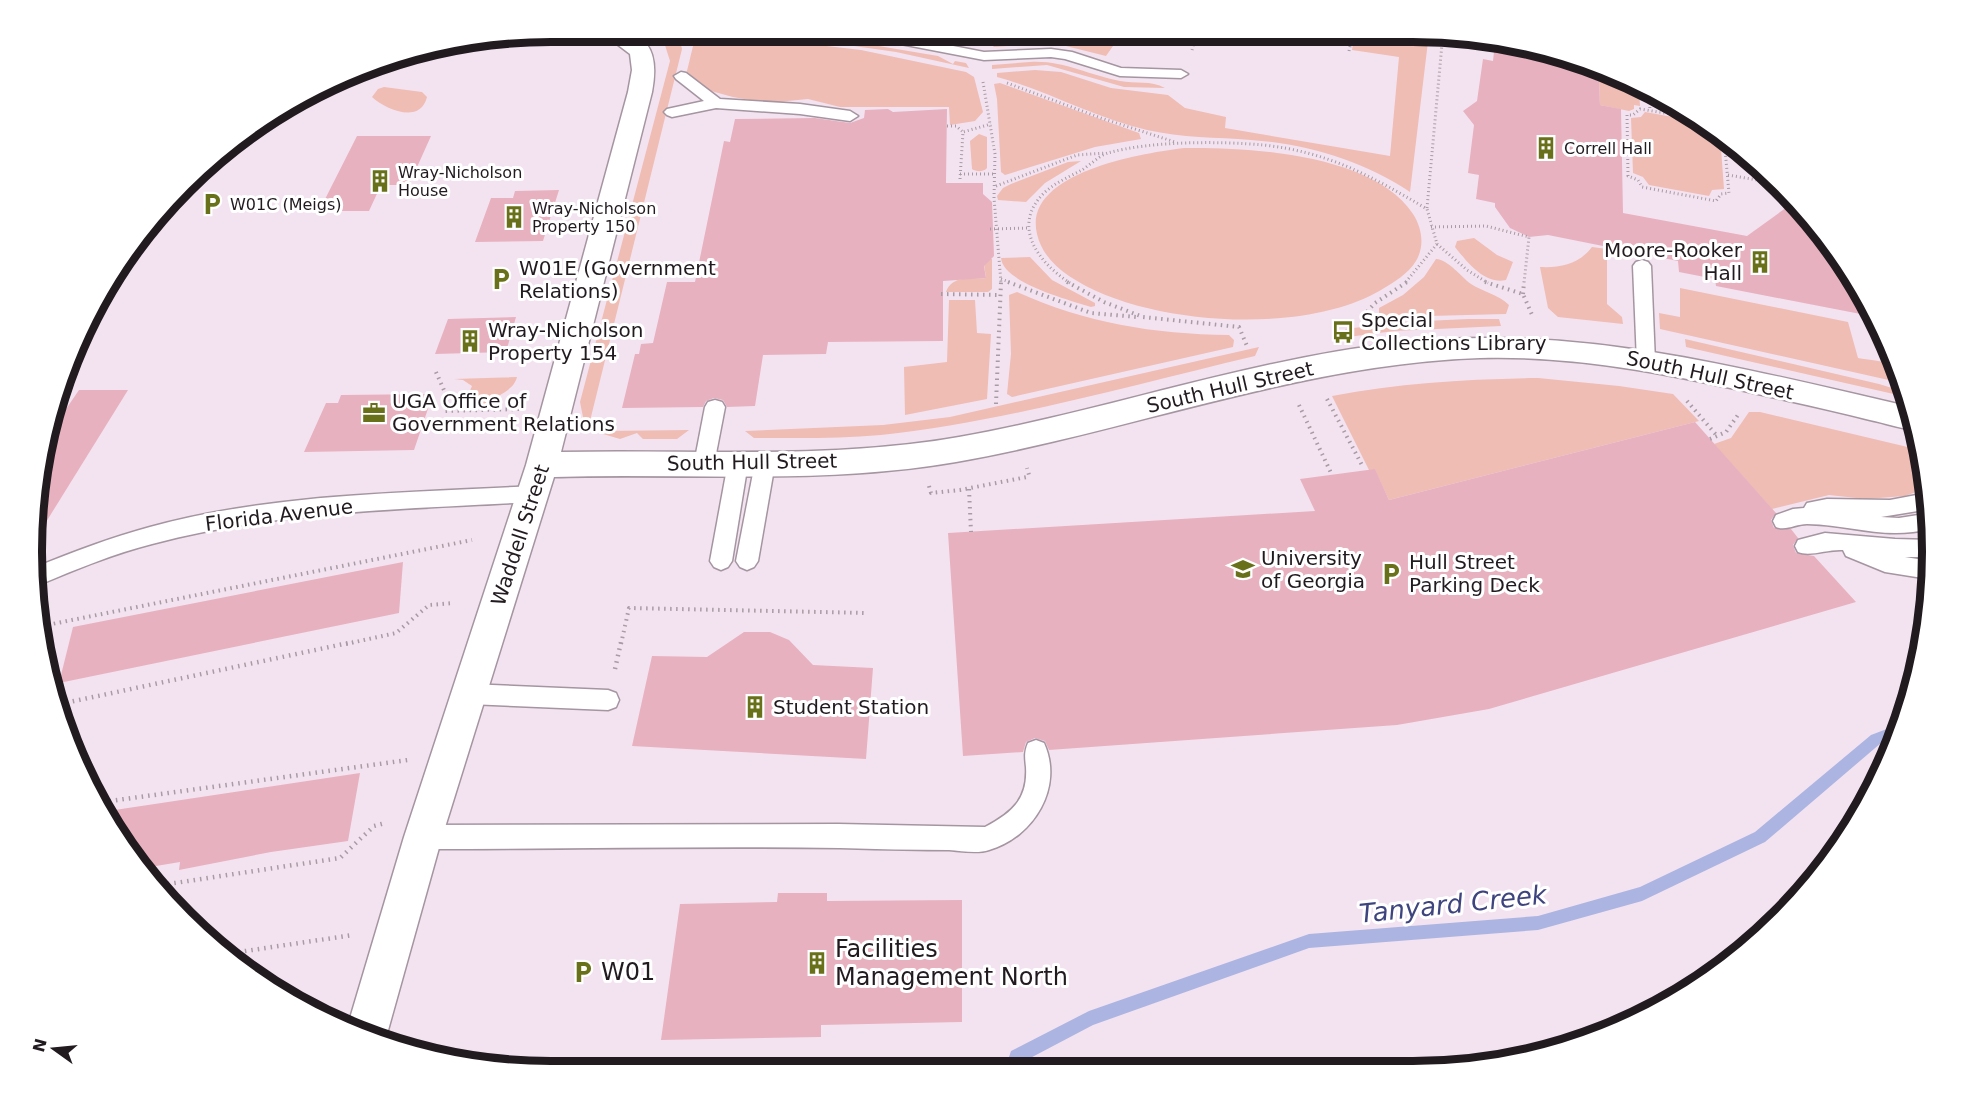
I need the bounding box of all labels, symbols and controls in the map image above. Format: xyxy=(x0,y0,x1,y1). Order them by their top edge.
building icon: Correll Hall xyxy=(1533,135,1559,161)
place label: Correll Hall xyxy=(1564,139,1652,158)
place label: Wray-Nicholson House xyxy=(398,163,522,200)
building icon: Wray-Nicholson House xyxy=(367,168,393,194)
parking icon: W01C (Meigs) xyxy=(199,191,225,217)
place label: W01C (Meigs) xyxy=(230,195,342,214)
place label: Wray-Nicholson Property 150 xyxy=(532,199,656,236)
building icon: Wray-Nicholson Property 150 xyxy=(501,204,527,230)
place label: Moore-Rooker Hall xyxy=(1604,238,1743,285)
building icon: Moore-Rooker Hall xyxy=(1747,249,1773,275)
place label: W01E (Government Relations) xyxy=(519,256,716,303)
parking icon: W01E (Government Relations) xyxy=(488,266,514,292)
place label: Special Collections Library xyxy=(1361,308,1547,355)
place label: Wray-Nicholson Property 154 xyxy=(488,318,643,365)
bus stop icon: Special Collections Library xyxy=(1330,319,1356,345)
building icon: Wray-Nicholson Property 154 xyxy=(457,328,483,354)
street label: South Hull Street xyxy=(1624,346,1796,404)
street label: South Hull Street xyxy=(1144,356,1316,418)
place label: UGA Office of Government Relations xyxy=(392,389,615,436)
office icon: UGA Office of Government Relations xyxy=(361,400,387,426)
street label: South Hull Street xyxy=(667,449,838,475)
street label: Waddell Street xyxy=(486,461,554,608)
street label: Florida Avenue xyxy=(204,494,354,536)
place label: University of Georgia xyxy=(1261,546,1365,593)
place label: Hull Street Parking Deck xyxy=(1409,550,1540,597)
school or university icon: University of Georgia xyxy=(1230,556,1256,582)
parking icon: Hull Street Parking Deck xyxy=(1378,561,1404,587)
building icon: Student Station xyxy=(742,694,768,720)
place label: Student Station xyxy=(773,695,929,719)
water label: Tanyard Creek xyxy=(1358,879,1549,929)
place label: Facilities Management North xyxy=(835,935,1068,991)
building icon: Facilities Management North xyxy=(804,950,830,976)
place label: W01 xyxy=(601,958,655,986)
parking icon: W01 xyxy=(570,959,596,985)
north arrow xyxy=(24,1019,84,1079)
text: N xyxy=(29,1036,51,1054)

